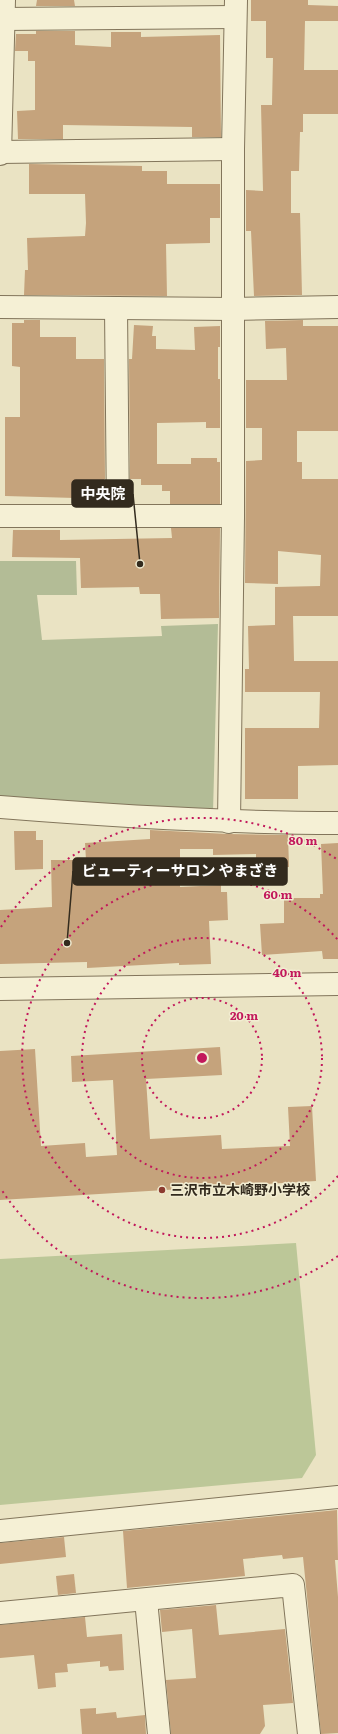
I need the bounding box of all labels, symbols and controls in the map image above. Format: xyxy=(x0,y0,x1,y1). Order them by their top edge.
callout: 中央院 xyxy=(72,480,133,507)
text: 中央院 xyxy=(80,481,126,504)
text: 80 m xyxy=(289,831,317,849)
callout: ビューティーサロン やまざき xyxy=(73,858,287,885)
text: ビューティーサロン やまざき xyxy=(82,858,278,881)
text: 60 m xyxy=(264,885,292,903)
text: 40 m xyxy=(273,963,302,981)
text: 20 m xyxy=(230,1006,258,1024)
centre of rings xyxy=(195,1051,209,1065)
place label: 三沢市立木崎野小学校 xyxy=(170,1179,310,1199)
marker: 三沢市立木崎野小学校 xyxy=(157,1185,167,1195)

